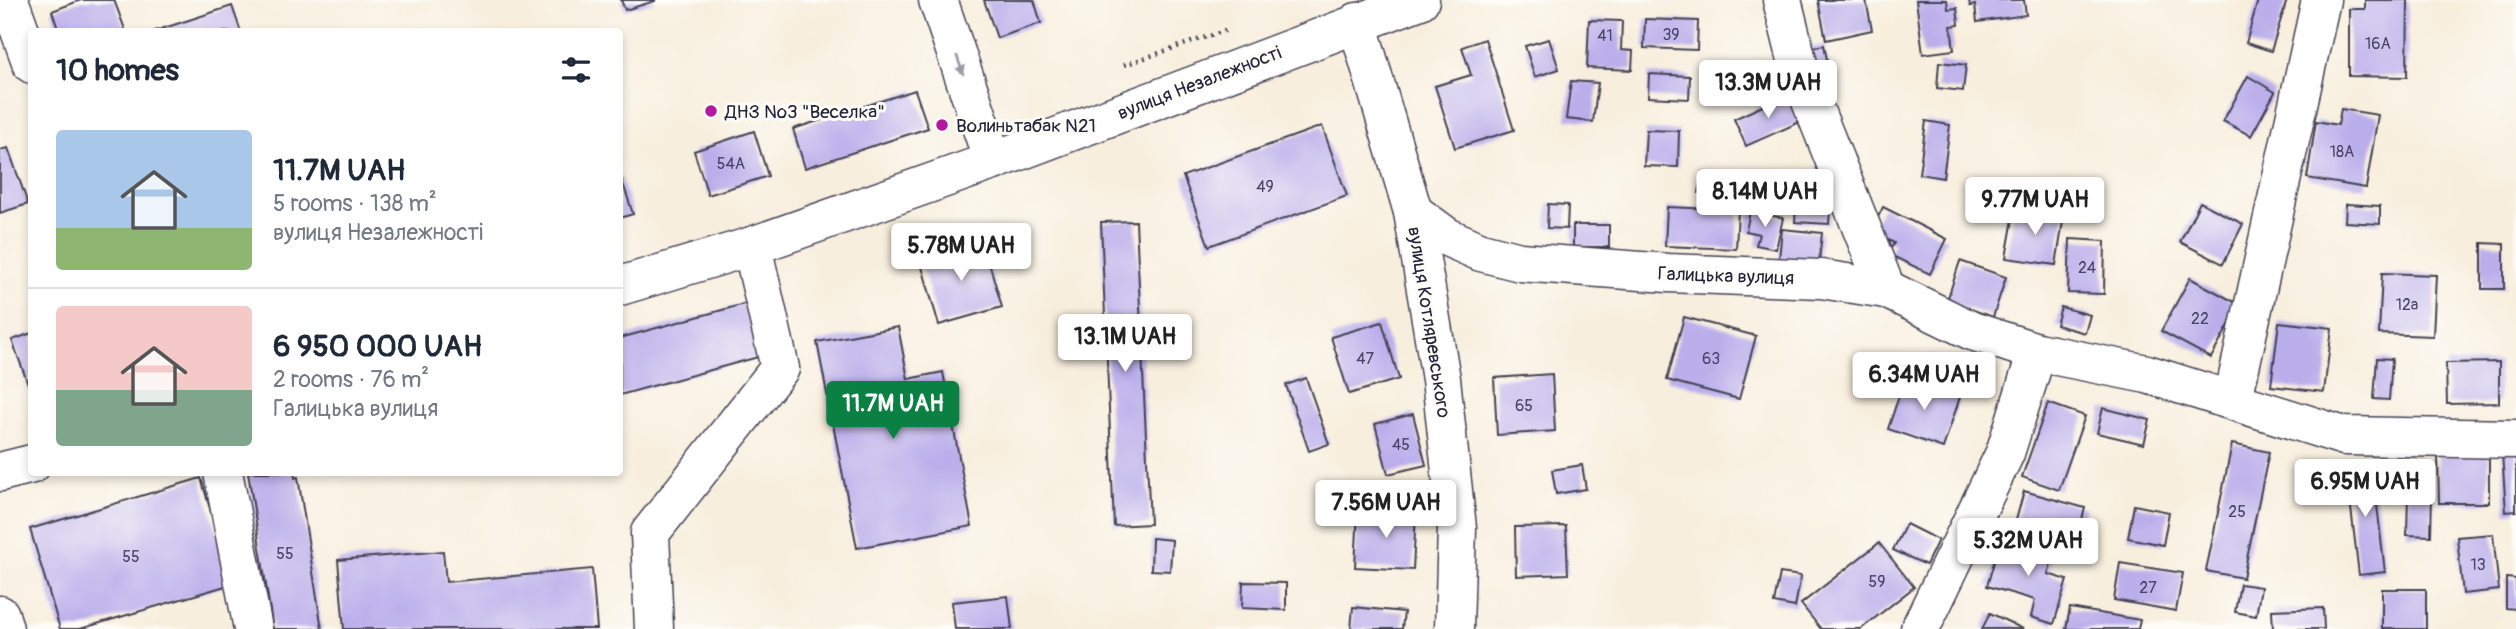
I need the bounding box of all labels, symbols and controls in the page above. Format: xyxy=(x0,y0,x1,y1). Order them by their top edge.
house number: 39 xyxy=(1662,25,1680,45)
house number: 41 xyxy=(1597,26,1613,46)
house number: 16А xyxy=(2365,34,2391,54)
street label: вулиця Незалежності xyxy=(1114,41,1285,125)
icon: filters xyxy=(557,51,595,89)
text: 10 homes xyxy=(56,52,179,89)
one-way arrow xyxy=(955,54,966,75)
pin: 13.3M UAH xyxy=(1688,60,1848,120)
text: 13.3M UAH xyxy=(1715,68,1821,97)
place label: ДНЗ №3 "Веселка" xyxy=(724,100,885,124)
marker: ДНЗ №3 "Веселка" xyxy=(703,103,719,119)
place label: Волиньтабак N21 xyxy=(956,114,1096,138)
marker: Волиньтабак N21 xyxy=(934,117,950,133)
house number: 18А xyxy=(2330,142,2354,162)
text: 11.7M UAH xyxy=(273,152,405,189)
house number: 54А xyxy=(717,154,745,174)
icon: home xyxy=(112,158,196,242)
pin: 8.14M UAH xyxy=(1685,170,1845,229)
house number: 49 xyxy=(1256,177,1274,197)
text: 8.14M UAH xyxy=(1712,177,1818,206)
pin: 9.77M UAH xyxy=(1955,177,2115,237)
text: 9.77M UAH xyxy=(1981,185,2089,214)
text: 5 rooms · 138 m² xyxy=(273,189,437,218)
text: вулиця Незалежності xyxy=(273,218,483,247)
pin: 5.78M UAH xyxy=(881,224,1041,283)
street label: вулиця Котляревського xyxy=(1402,225,1456,419)
text: 5.78M UAH xyxy=(907,231,1015,260)
house number: 24 xyxy=(2078,258,2096,278)
street label: Галицька вулиця xyxy=(1657,262,1795,290)
house number: 12а xyxy=(2396,295,2418,315)
house number: 22 xyxy=(2191,309,2209,329)
pin: 13.1M UAH xyxy=(1045,314,1205,374)
text: 13.1M UAH xyxy=(1074,322,1176,351)
text: 6 950 000 UAH xyxy=(273,328,482,365)
icon: home xyxy=(112,334,196,418)
house number: 47 xyxy=(1356,349,1374,369)
house number: 63 xyxy=(1702,349,1720,369)
pin: 6.34M UAH xyxy=(1844,352,2004,412)
text: 6.34M UAH xyxy=(1869,360,1979,389)
text: 2 rooms · 76 m² xyxy=(273,365,429,394)
pin: 11.7M UAH xyxy=(813,382,973,441)
text: 11.7M UAH xyxy=(842,389,944,418)
text: Галицька вулиця xyxy=(273,394,438,423)
house number: 65 xyxy=(1515,396,1533,416)
house number: 45 xyxy=(1392,435,1410,455)
pin: 6.95M UAH xyxy=(2285,460,2445,519)
text: 6.95M UAH xyxy=(2311,467,2420,496)
pin: 7.56M UAH xyxy=(1306,480,1466,540)
text: 7.56M UAH xyxy=(1331,488,1441,517)
house number: 25 xyxy=(2228,502,2246,522)
pin: 5.32M UAH xyxy=(1948,518,2108,578)
text: 5.32M UAH xyxy=(1973,526,2083,555)
house number: 55 xyxy=(276,544,294,564)
house number: 55 xyxy=(122,547,140,567)
house number: 13 xyxy=(2470,555,2486,575)
house number: 59 xyxy=(1869,572,1885,592)
house number: 27 xyxy=(2139,578,2157,598)

